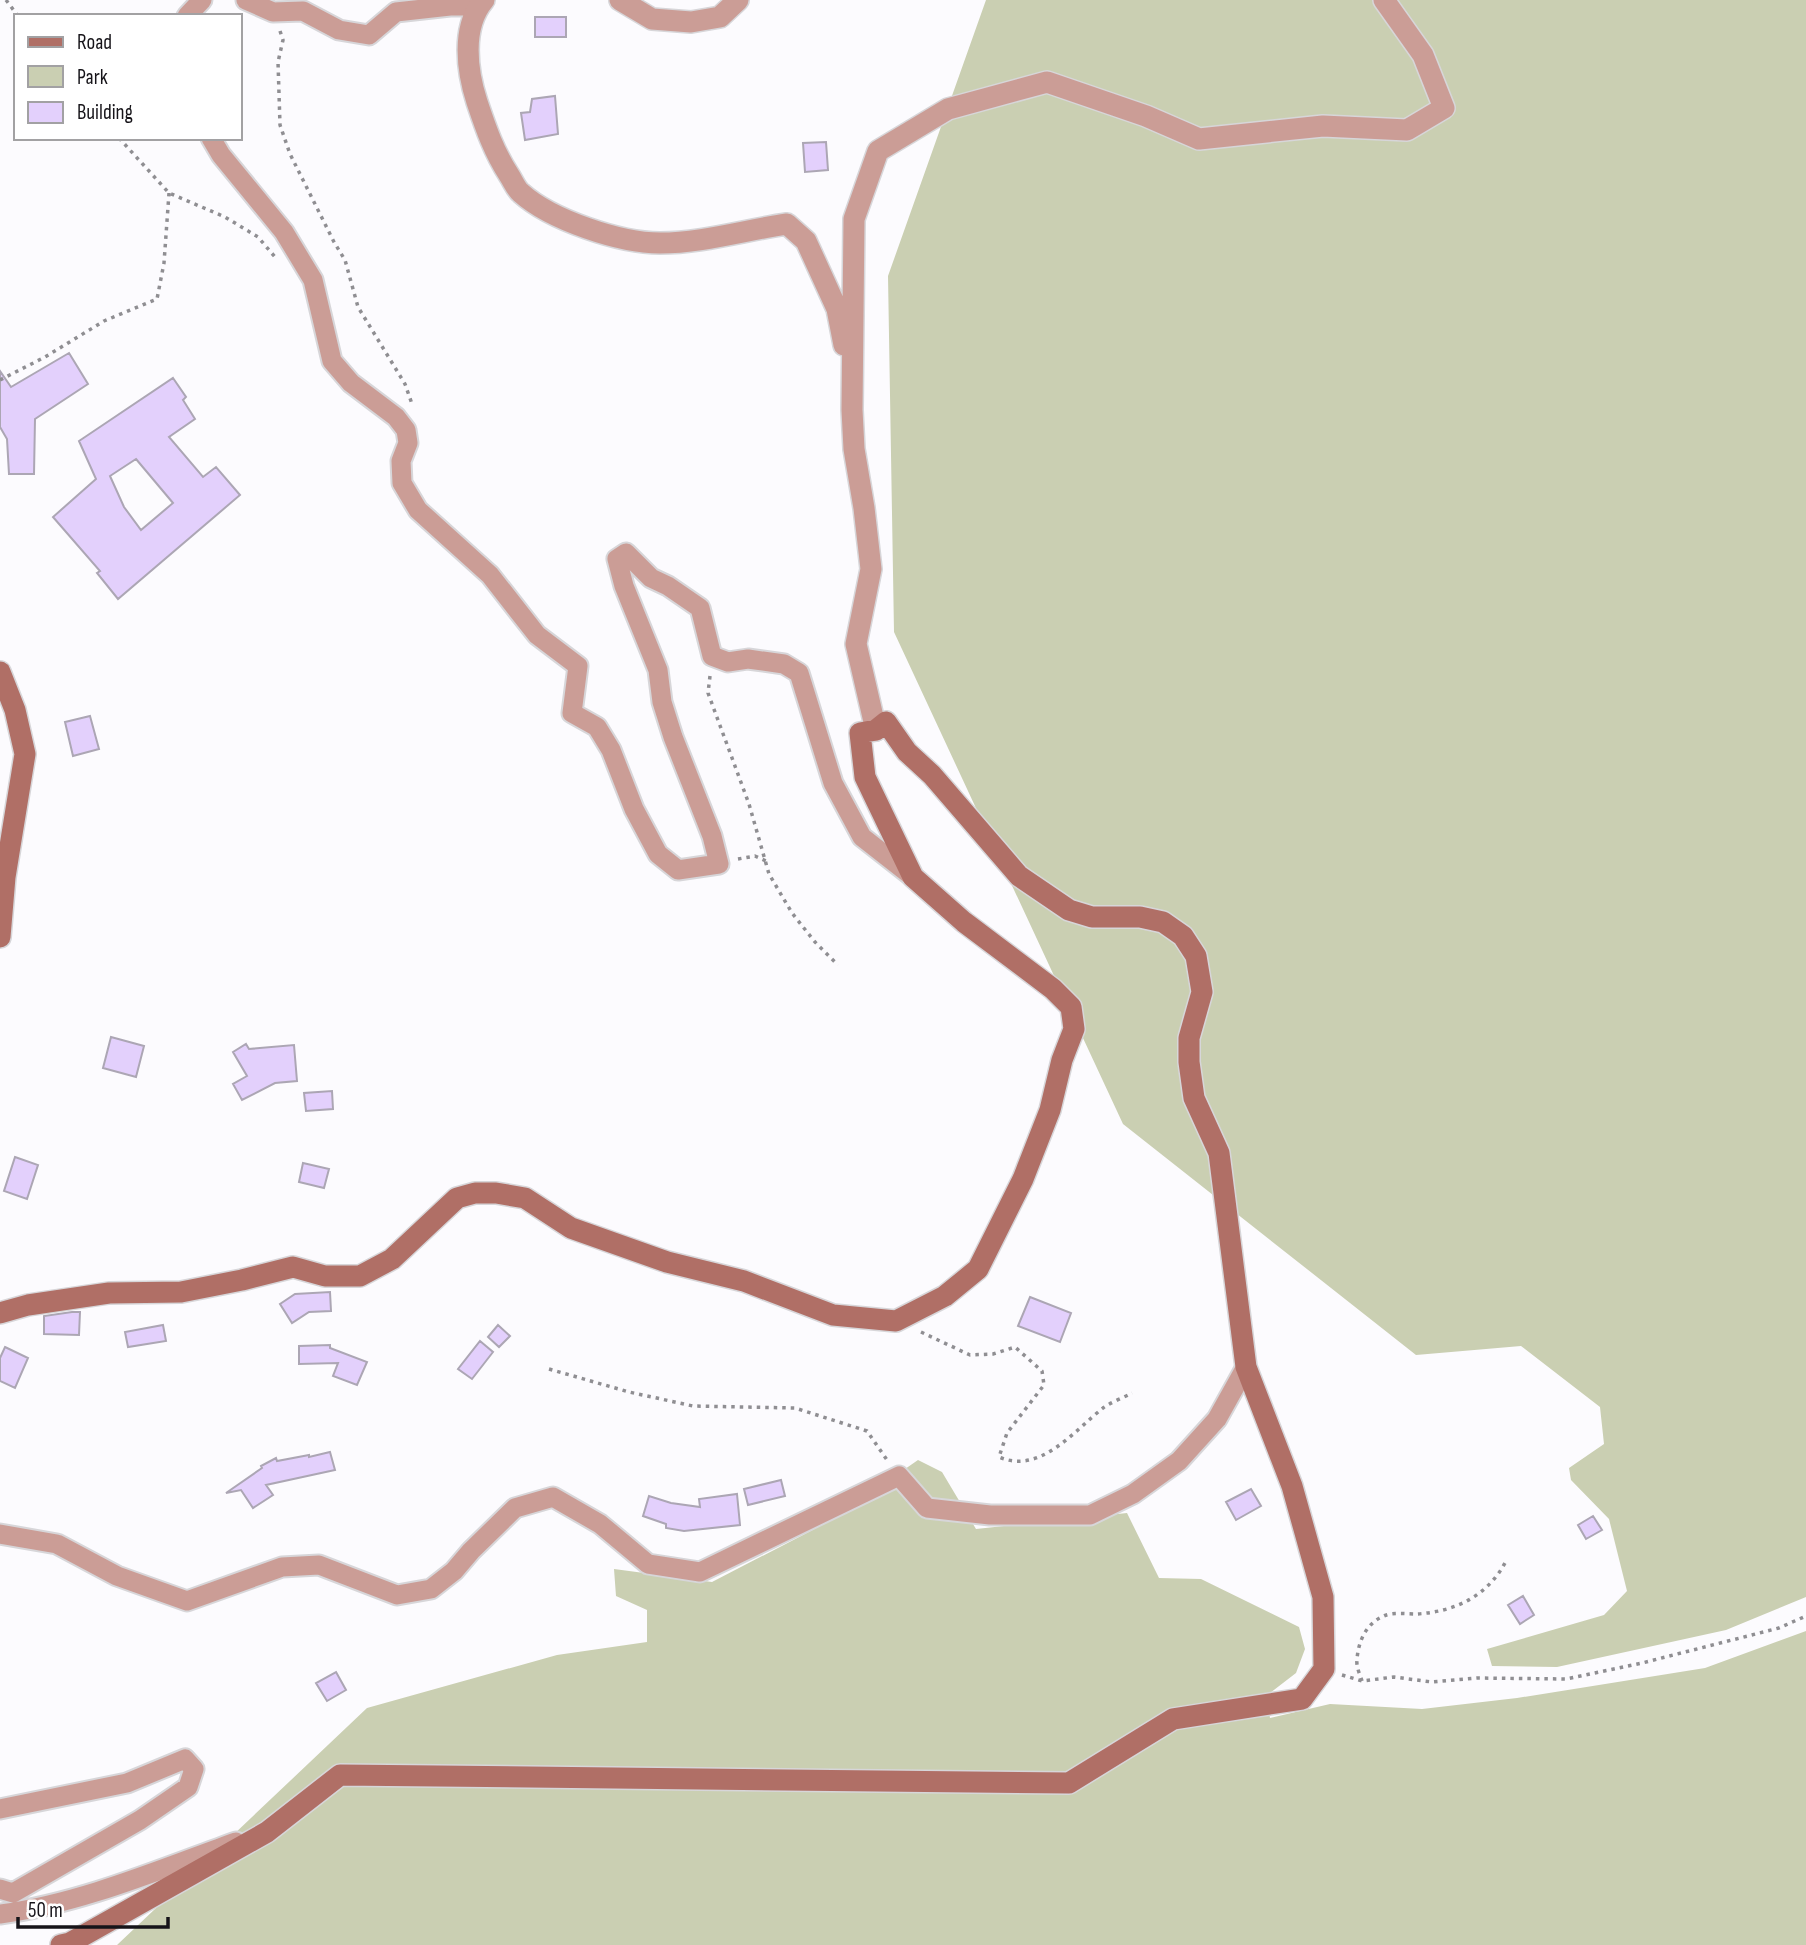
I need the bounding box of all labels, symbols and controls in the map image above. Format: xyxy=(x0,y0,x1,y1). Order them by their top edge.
legend xyxy=(14,14,242,140)
text: Road xyxy=(77,30,112,55)
text: Park xyxy=(77,65,108,90)
text: Building xyxy=(77,100,133,125)
scale bar xyxy=(18,1885,168,1929)
text: 50 m xyxy=(28,1898,63,1923)

